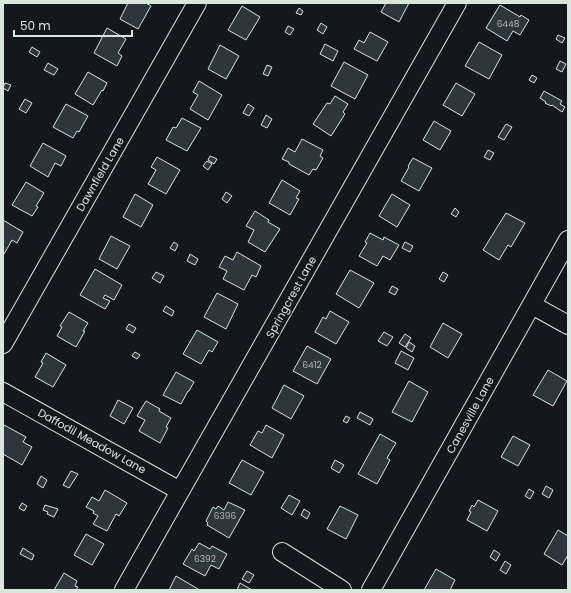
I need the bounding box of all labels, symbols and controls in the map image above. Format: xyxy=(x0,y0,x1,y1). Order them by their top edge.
scale bar xyxy=(14,12,132,38)
text: 50 m xyxy=(20,17,51,34)
house number: 6448 xyxy=(497,18,520,30)
street label: Dawnfield Lane xyxy=(72,134,128,214)
street label: Springcrest Lane xyxy=(262,253,320,341)
house number: 6412 xyxy=(302,359,322,371)
street label: Canesville Lane xyxy=(442,374,498,456)
street label: Daffodil Meadow Lane xyxy=(35,405,149,478)
house number: 6396 xyxy=(214,510,236,522)
house number: 6392 xyxy=(194,553,216,565)

